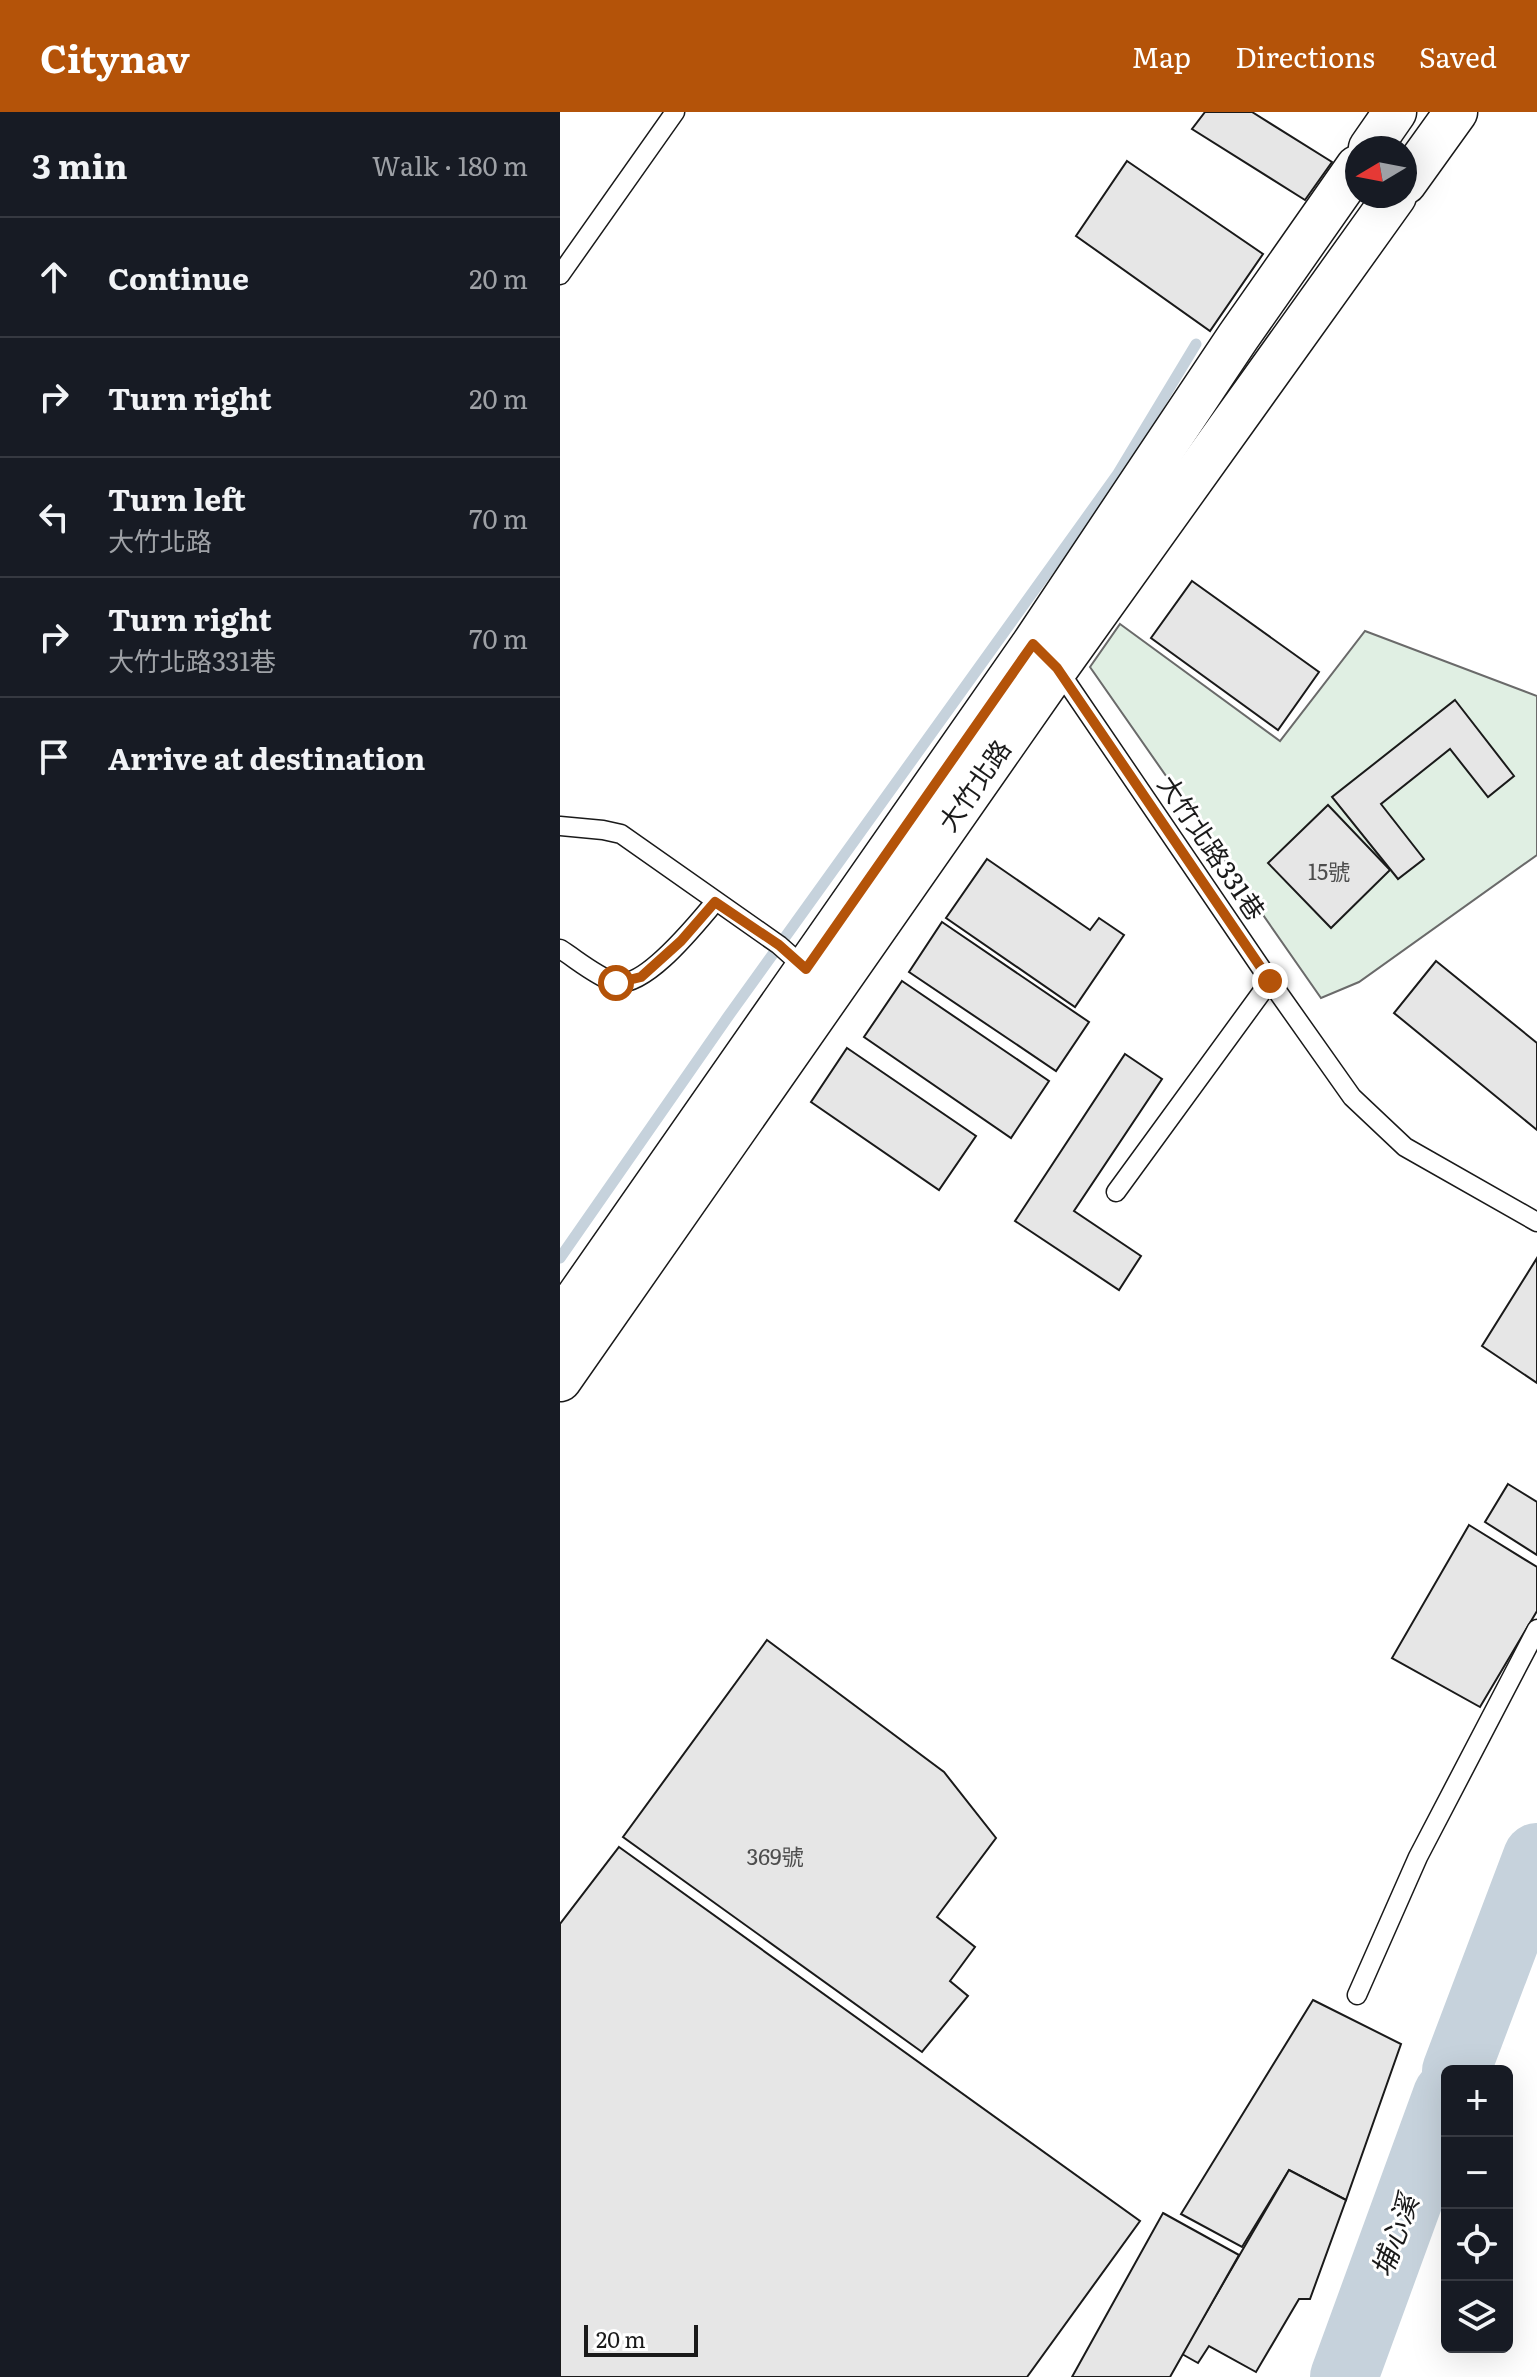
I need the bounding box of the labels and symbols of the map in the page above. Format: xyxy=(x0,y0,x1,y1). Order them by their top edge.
north arrow xyxy=(1345,136,1417,208)
street label: 大竹北路 xyxy=(927,731,1019,838)
street label: 大竹北路331巷 xyxy=(1150,766,1276,927)
house number: 15號 xyxy=(1308,854,1350,887)
route end xyxy=(1252,963,1288,999)
route start xyxy=(598,965,634,1001)
house number: 369號 xyxy=(746,1839,804,1872)
water label: 埔心溪 xyxy=(1359,2185,1429,2282)
scale bar xyxy=(584,2321,698,2357)

